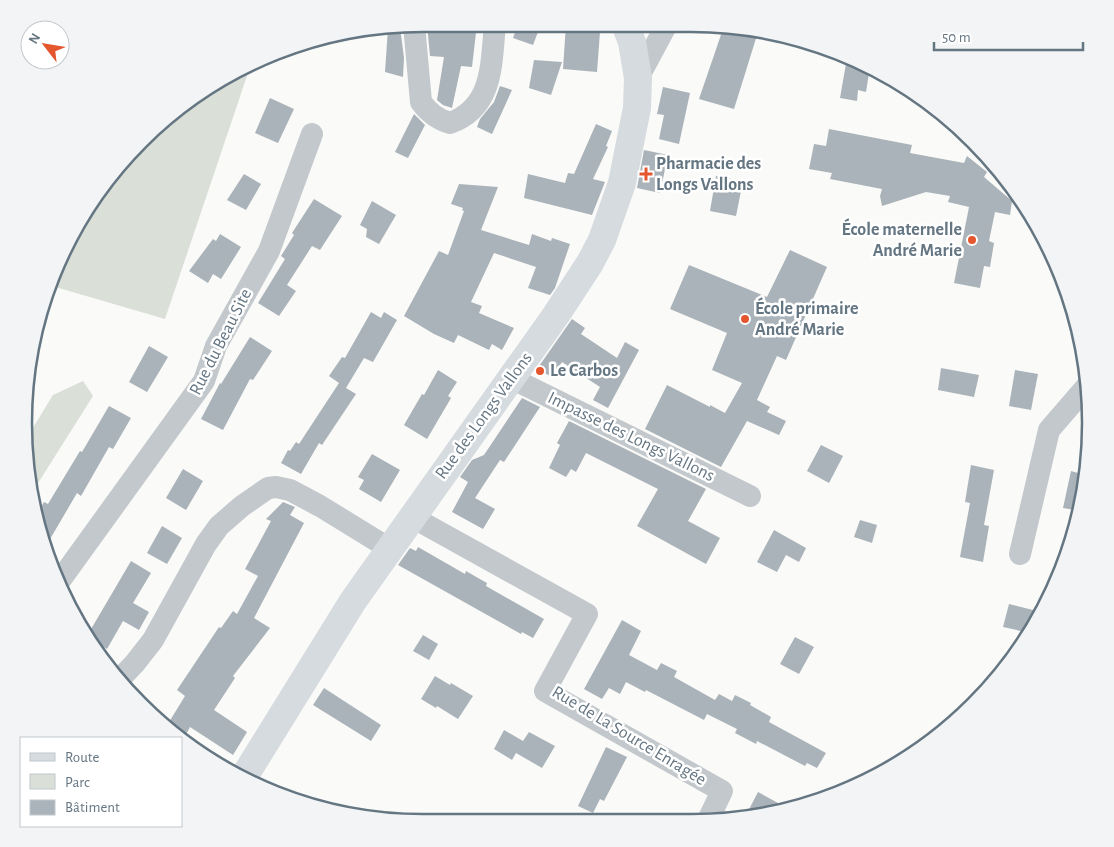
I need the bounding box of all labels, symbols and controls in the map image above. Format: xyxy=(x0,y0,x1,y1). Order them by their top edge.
north arrow xyxy=(20,20,70,70)
scale bar xyxy=(934,20,1083,52)
text: 50 m xyxy=(942,30,971,45)
text: N xyxy=(26,31,43,47)
place label: Pharmacie des Longs Vallons xyxy=(656,155,761,194)
marker: Pharmacie des Longs Vallons xyxy=(640,168,652,180)
place label: École maternelle André Marie xyxy=(842,218,962,260)
marker: École maternelle André Marie xyxy=(966,234,978,246)
street label: Rue du Beau Site xyxy=(187,286,255,398)
place label: École primaire André Marie xyxy=(755,297,858,339)
marker: École primaire André Marie xyxy=(739,313,751,325)
street label: Rue des Longs Vallons xyxy=(432,349,536,483)
place label: Le Carbos xyxy=(550,362,618,380)
marker: Le Carbos xyxy=(534,365,546,377)
street label: Impasse des Longs Vallons xyxy=(545,389,717,485)
street label: Rue de La Source Enragée xyxy=(549,683,709,789)
legend xyxy=(20,737,182,827)
text: Route xyxy=(65,750,99,765)
text: Parc xyxy=(65,775,90,790)
text: Bâtiment xyxy=(65,800,120,815)

